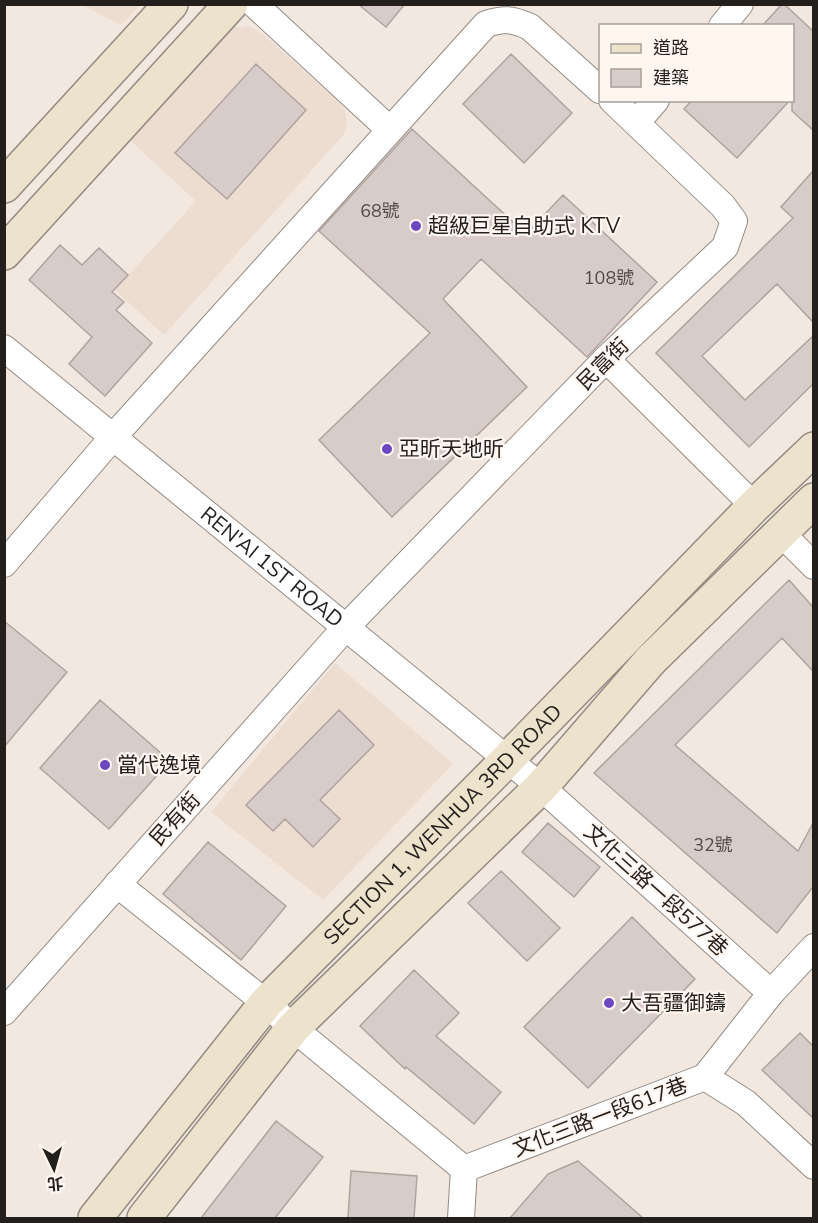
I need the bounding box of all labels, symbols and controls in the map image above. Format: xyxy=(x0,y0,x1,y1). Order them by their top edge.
legend xyxy=(599,24,794,102)
text: 道路 xyxy=(653,36,689,60)
text: 建築 xyxy=(653,66,689,90)
house number: 68號 xyxy=(360,199,400,223)
place label: 超級巨星自助式 KTV xyxy=(428,212,621,240)
marker: 超級巨星自助式 KTV xyxy=(409,219,423,233)
house number: 108號 xyxy=(584,266,634,290)
street label: 民富街 xyxy=(571,332,635,396)
place label: 亞昕天地昕 xyxy=(399,435,504,463)
marker: 亞昕天地昕 xyxy=(380,442,394,456)
street label: REN'AI 1ST ROAD xyxy=(195,500,349,634)
street label: SECTION 1, WENHUA 3RD ROAD xyxy=(317,698,568,951)
place label: 當代逸境 xyxy=(117,751,201,779)
marker: 當代逸境 xyxy=(98,758,112,772)
street label: 民有街 xyxy=(144,786,206,852)
street label: 文化三路一段577巷 xyxy=(578,818,734,962)
house number: 32號 xyxy=(693,833,733,857)
place label: 大吾疆御鑄 xyxy=(621,989,726,1017)
marker: 大吾疆御鑄 xyxy=(602,996,616,1010)
street label: 文化三路一段617巷 xyxy=(509,1071,691,1163)
north arrow xyxy=(24,1139,84,1199)
text: 北 xyxy=(46,1171,64,1195)

